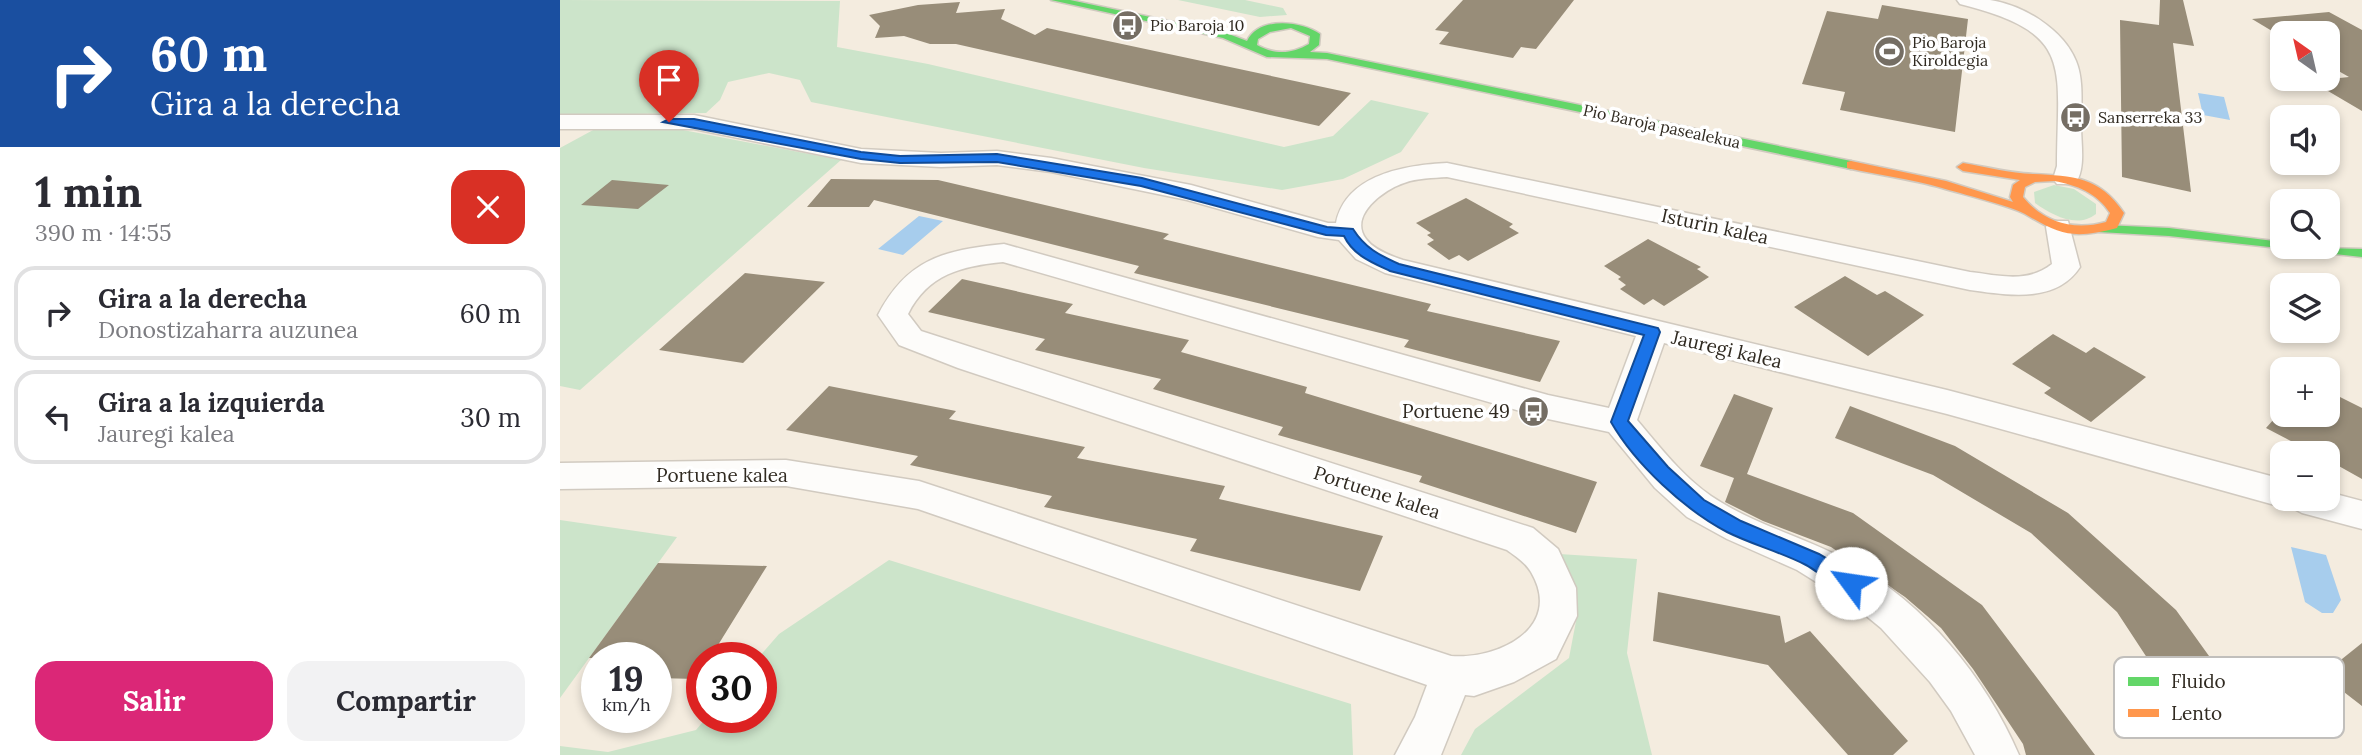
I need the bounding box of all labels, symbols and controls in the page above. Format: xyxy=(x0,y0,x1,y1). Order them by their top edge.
bus stop icon: Pio Baroja 10 xyxy=(1110,8,1144,42)
place label: Pio Baroja 10 xyxy=(1150,15,1245,35)
north arrow xyxy=(2270,21,2340,91)
map controls xyxy=(2270,21,2340,511)
text: 60 m xyxy=(150,22,267,84)
icon: right xyxy=(35,28,126,119)
place label: Pio Baroja Kiroldegia xyxy=(1912,32,1988,70)
sports icon: Pio Baroja Kiroldegia xyxy=(1872,34,1906,68)
pin xyxy=(639,50,699,122)
icon: arrive xyxy=(650,61,688,99)
text: Gira a la derecha xyxy=(150,83,400,124)
street label: Pio Baroja pasealekua xyxy=(1582,100,1742,152)
bus stop icon: Sanserreka 33 xyxy=(2058,100,2092,134)
button: sound xyxy=(2270,105,2340,175)
place label: Sanserreka 33 xyxy=(2098,107,2203,127)
text: 1 min xyxy=(35,165,142,219)
button: close xyxy=(451,170,525,244)
button: search xyxy=(2270,189,2340,259)
street label: Isturin kalea xyxy=(1659,203,1771,249)
text: 390 m · 14:55 xyxy=(35,218,172,247)
button: layers xyxy=(2270,273,2340,343)
text: Gira a la derecha xyxy=(98,282,307,315)
icon: right xyxy=(39,294,77,332)
text: 60 m xyxy=(460,297,521,330)
text: Donostizaharra auzunea xyxy=(98,315,358,344)
street label: Jauregi kalea xyxy=(1668,324,1785,373)
button: + xyxy=(2270,357,2340,427)
text: Gira a la izquierda xyxy=(98,386,325,419)
bus stop icon: Portuene 49 xyxy=(1516,394,1550,428)
icon: left xyxy=(39,398,77,436)
place label: Portuene 49 xyxy=(1402,399,1510,423)
text: 30 m xyxy=(460,401,521,434)
text: Jauregi kalea xyxy=(98,419,235,448)
button: − xyxy=(2270,441,2340,511)
street label: Portuene kalea xyxy=(1311,460,1444,524)
street label: Portuene kalea xyxy=(656,463,788,487)
position arrow xyxy=(1814,546,1888,620)
speed limit sign: 30 xyxy=(686,642,777,733)
text: 19 xyxy=(609,656,644,701)
legend xyxy=(2114,657,2344,738)
button: Salir xyxy=(35,661,273,741)
button: Compartir xyxy=(287,661,525,741)
text: Fluido xyxy=(2171,669,2226,693)
text: km/h xyxy=(602,693,651,716)
text: Lento xyxy=(2171,701,2222,725)

